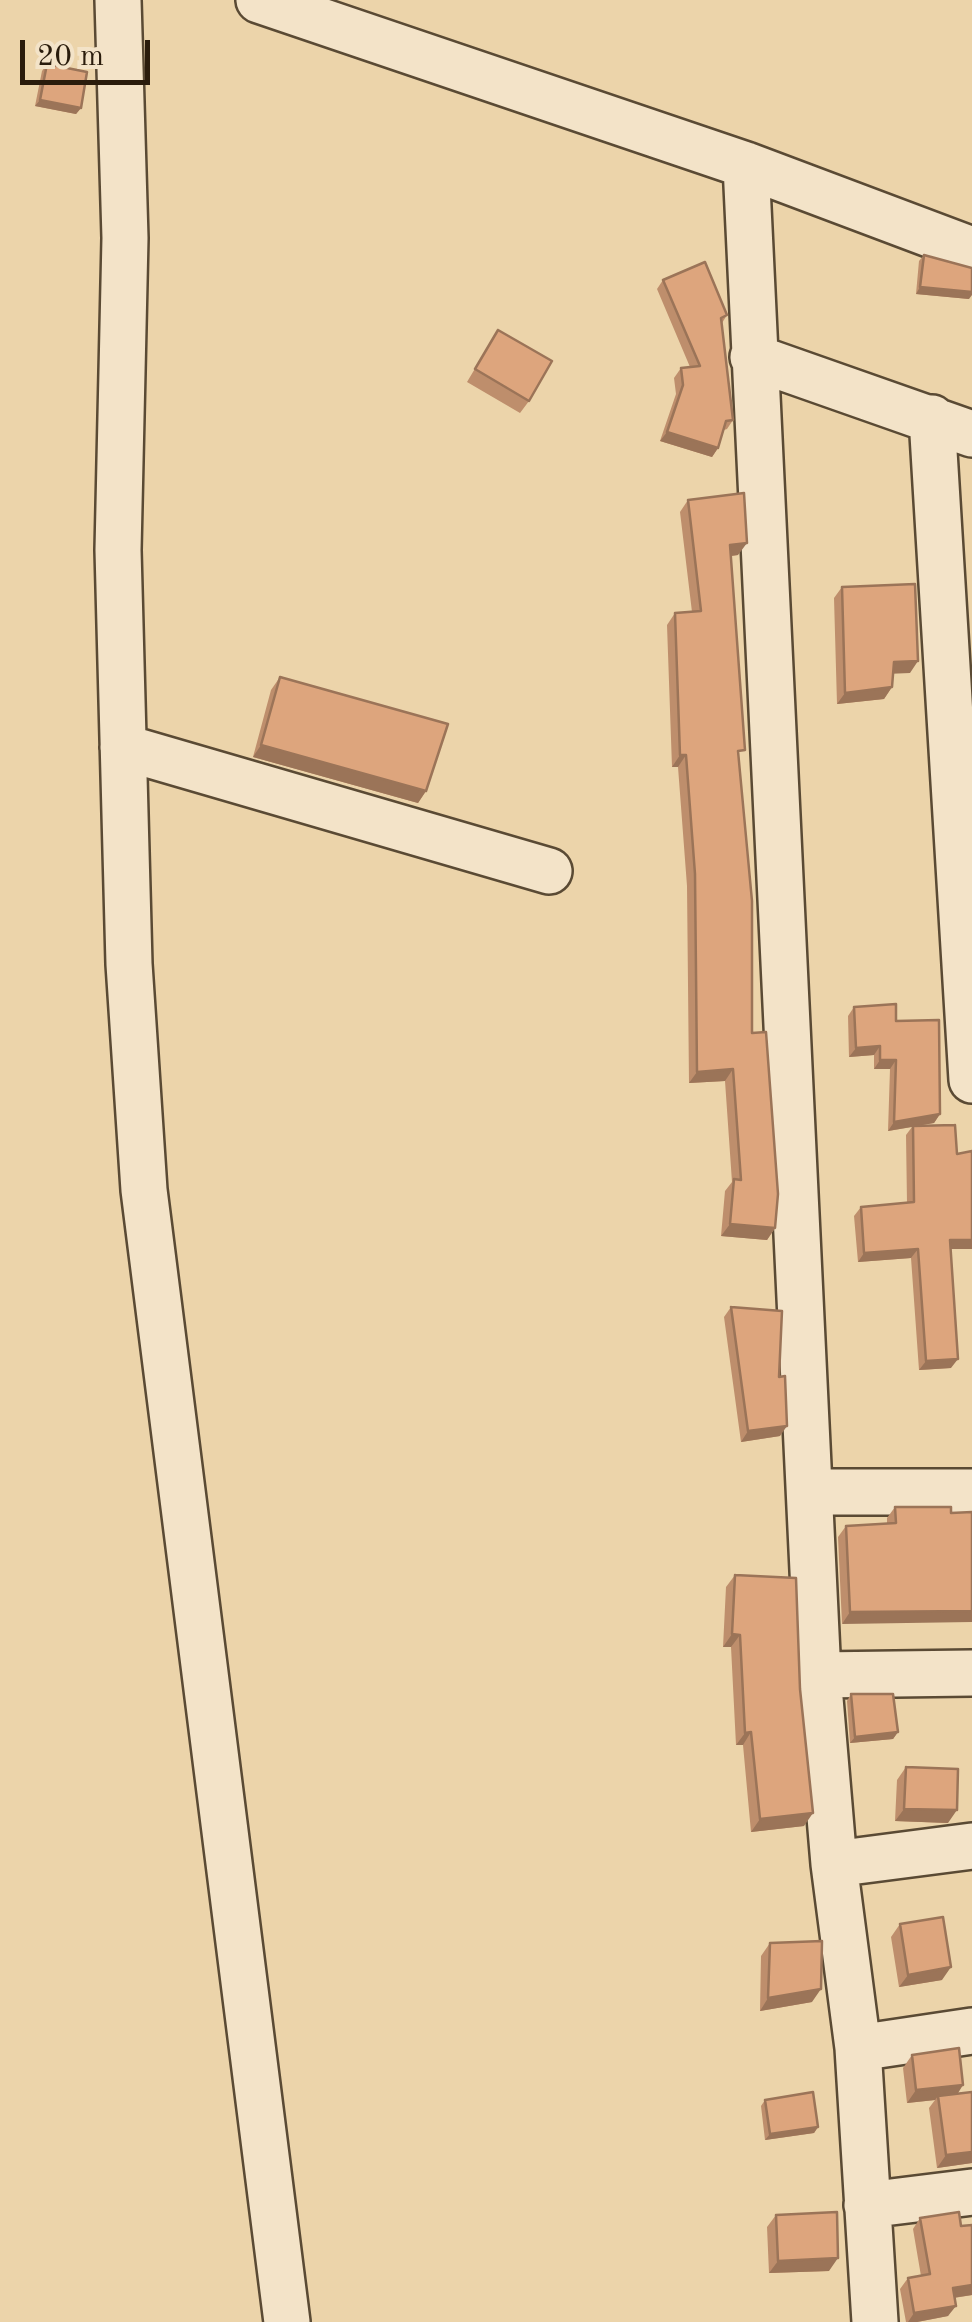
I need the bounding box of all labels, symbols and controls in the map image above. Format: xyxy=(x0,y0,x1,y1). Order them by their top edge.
scale bar xyxy=(25,20,155,82)
text: 20 m xyxy=(37,42,104,72)

